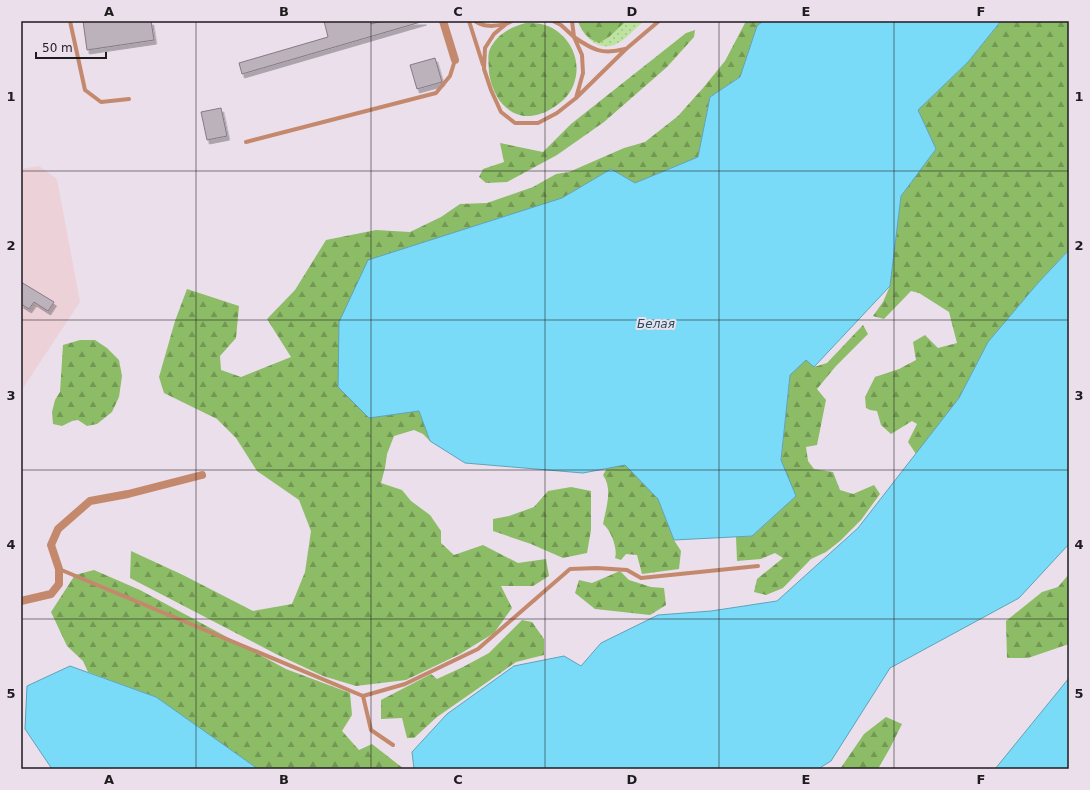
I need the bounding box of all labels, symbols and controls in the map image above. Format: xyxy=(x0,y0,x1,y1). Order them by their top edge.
text: A xyxy=(104,4,114,19)
text: B xyxy=(279,4,289,19)
text: C xyxy=(453,4,463,19)
text: D xyxy=(627,4,638,19)
text: E xyxy=(802,4,810,19)
text: F xyxy=(977,4,985,19)
scale bar xyxy=(36,34,106,60)
text: 50 m xyxy=(42,41,73,55)
text: 1 xyxy=(6,89,16,104)
text: 1 xyxy=(1074,89,1084,104)
text: 2 xyxy=(6,238,16,253)
text: 2 xyxy=(1074,238,1084,253)
water label: Белая xyxy=(637,317,675,331)
text: 3 xyxy=(6,388,16,403)
text: 3 xyxy=(1074,388,1084,403)
text: 4 xyxy=(6,537,16,552)
text: 4 xyxy=(1074,537,1084,552)
text: 5 xyxy=(6,686,16,701)
text: 5 xyxy=(1074,686,1084,701)
text: A xyxy=(104,772,114,787)
text: B xyxy=(279,772,289,787)
text: C xyxy=(453,772,463,787)
text: D xyxy=(627,772,638,787)
text: E xyxy=(802,772,810,787)
text: F xyxy=(977,772,985,787)

